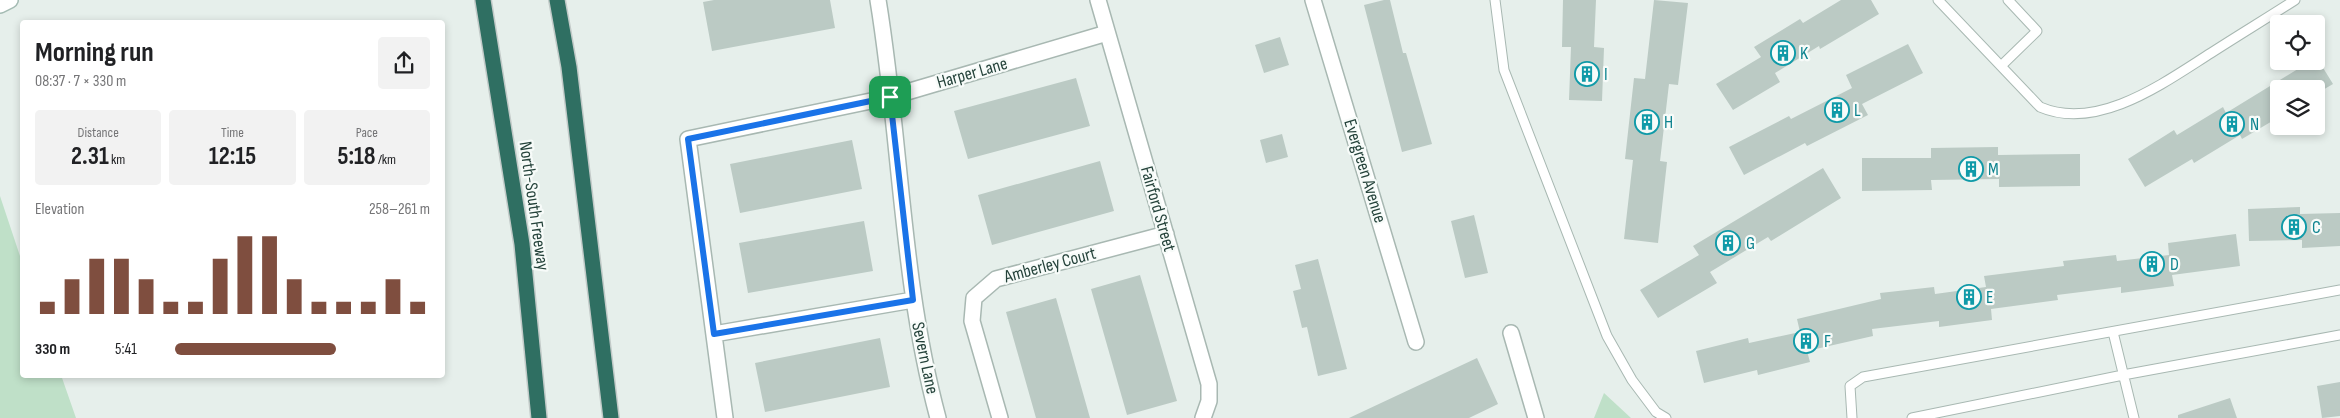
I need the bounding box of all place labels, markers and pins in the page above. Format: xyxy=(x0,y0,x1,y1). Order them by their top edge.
building icon: K xyxy=(1770,40,1796,66)
place label: K xyxy=(1800,43,1809,64)
building icon: I xyxy=(1574,61,1600,87)
place label: I xyxy=(1604,64,1608,85)
pin xyxy=(869,76,911,118)
building icon: L xyxy=(1824,97,1850,123)
place label: L xyxy=(1854,100,1861,121)
building icon: H xyxy=(1634,109,1660,135)
building icon: N xyxy=(2219,111,2245,137)
place label: H xyxy=(1664,112,1673,133)
place label: N xyxy=(2250,114,2259,135)
building icon: M xyxy=(1958,156,1984,182)
place label: M xyxy=(1988,159,1999,180)
building icon: C xyxy=(2281,214,2307,240)
place label: C xyxy=(2312,217,2321,238)
building icon: G xyxy=(1715,230,1741,256)
place label: G xyxy=(1746,233,1755,254)
building icon: D xyxy=(2139,251,2165,277)
place label: D xyxy=(2170,254,2179,275)
building icon: E xyxy=(1956,284,1982,310)
place label: E xyxy=(1986,287,1993,308)
building icon: F xyxy=(1793,328,1819,354)
place label: F xyxy=(1824,331,1831,352)

